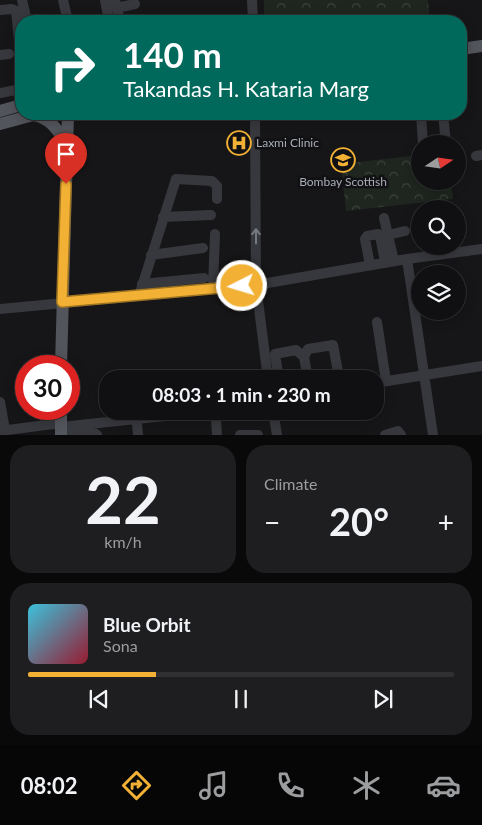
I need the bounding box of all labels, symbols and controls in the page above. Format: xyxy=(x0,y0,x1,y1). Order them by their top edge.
text: 140 m xyxy=(123,33,222,75)
icon: right xyxy=(40,35,105,100)
text: Takandas H. Kataria Marg xyxy=(123,75,369,102)
hospital icon: Laxmi Clinic xyxy=(226,130,252,156)
pin xyxy=(45,133,87,184)
place label: Laxmi Clinic xyxy=(256,135,319,150)
north arrow xyxy=(411,135,466,190)
map controls xyxy=(411,135,466,320)
icon: arrive xyxy=(52,140,80,168)
school or university icon: Bombay Scottish xyxy=(330,147,356,173)
place label: Bombay Scottish xyxy=(299,174,387,189)
button: search xyxy=(411,200,466,255)
one-way arrow xyxy=(251,228,261,244)
position arrow xyxy=(215,259,267,311)
button: layers xyxy=(411,265,466,320)
speed limit sign: 30 xyxy=(15,355,80,420)
text: 08:03 · 1 min · 230 m xyxy=(152,383,331,406)
text: 22 xyxy=(85,460,161,538)
text: Climate xyxy=(264,474,317,493)
text: 20° xyxy=(329,498,389,544)
text: − xyxy=(264,505,280,539)
text: + xyxy=(438,505,454,539)
text: km/h xyxy=(104,532,142,551)
text: Blue Orbit xyxy=(103,613,191,636)
text: Sona xyxy=(103,636,138,655)
icon: previous xyxy=(85,685,113,713)
icon: pause xyxy=(227,685,255,713)
icon: next xyxy=(369,685,397,713)
icon: directions xyxy=(119,768,154,803)
icon: music xyxy=(196,768,231,803)
icon: phone xyxy=(273,768,308,803)
icon: climate xyxy=(349,768,384,803)
icon: car xyxy=(426,768,461,803)
text: 08:02 xyxy=(21,772,78,799)

